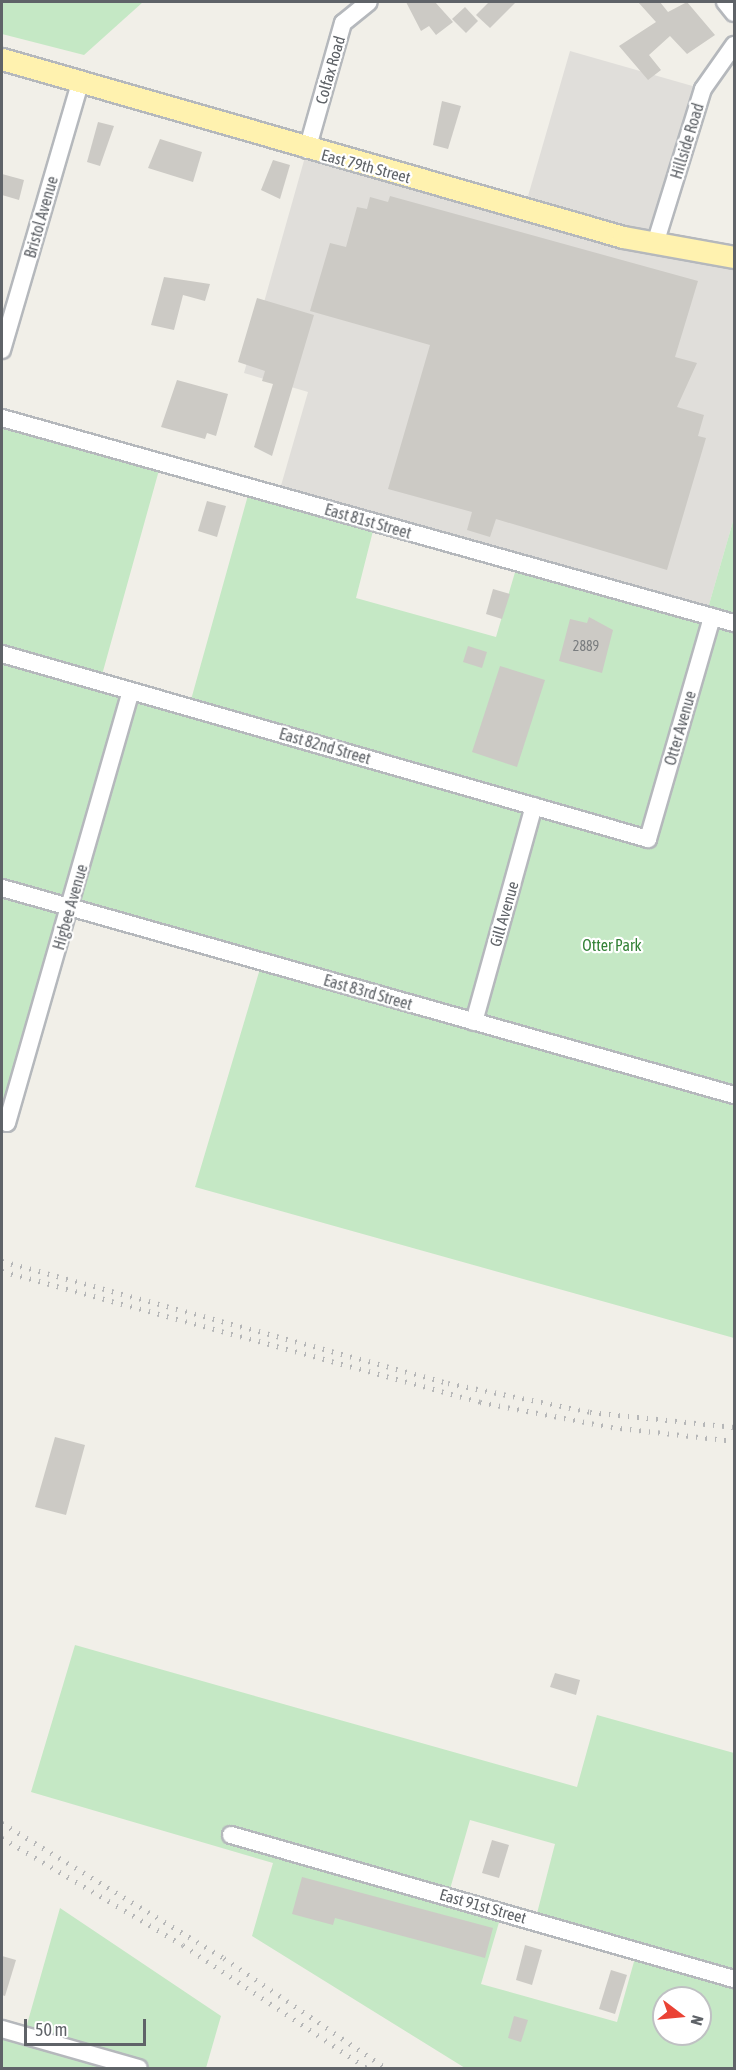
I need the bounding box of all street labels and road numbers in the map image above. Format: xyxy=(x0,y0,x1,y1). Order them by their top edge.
street label: Colfax Road xyxy=(311,34,349,106)
street label: Hillside Road xyxy=(666,101,708,181)
street label: East 79th Street xyxy=(319,145,413,187)
street label: Bristol Avenue xyxy=(20,174,62,260)
street label: East 81st Street xyxy=(322,499,414,543)
street label: Otter Avenue xyxy=(660,688,700,768)
street label: East 82nd Street xyxy=(277,724,373,768)
street label: Higbee Avenue xyxy=(49,862,91,952)
street label: Gill Avenue xyxy=(486,879,522,949)
street label: East 83rd Street xyxy=(321,970,415,1014)
street label: East 91st Street xyxy=(437,1884,529,1928)

